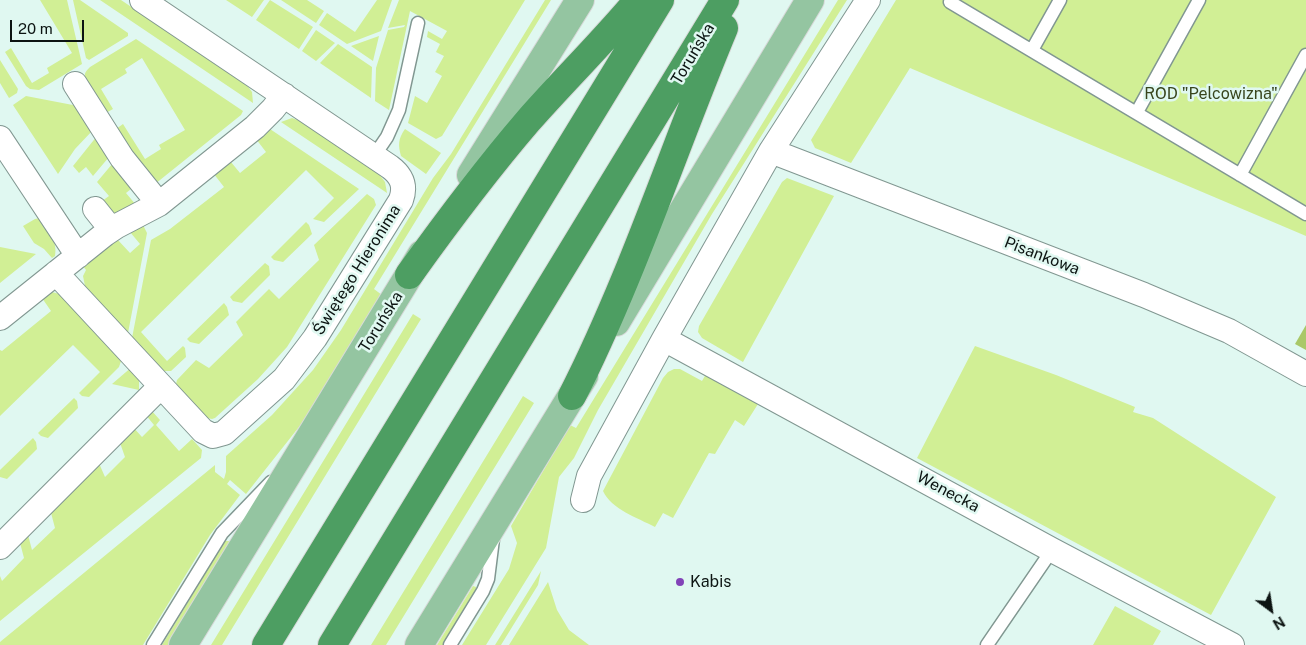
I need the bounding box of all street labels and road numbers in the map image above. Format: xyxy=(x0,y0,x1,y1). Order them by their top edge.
street label: Toruńska xyxy=(667,20,719,88)
street label: Świętego Hieronima xyxy=(309,201,405,339)
street label: Pisankowa xyxy=(1002,233,1082,279)
street label: Toruńska xyxy=(355,288,407,356)
street label: Wenecka xyxy=(913,468,983,516)

